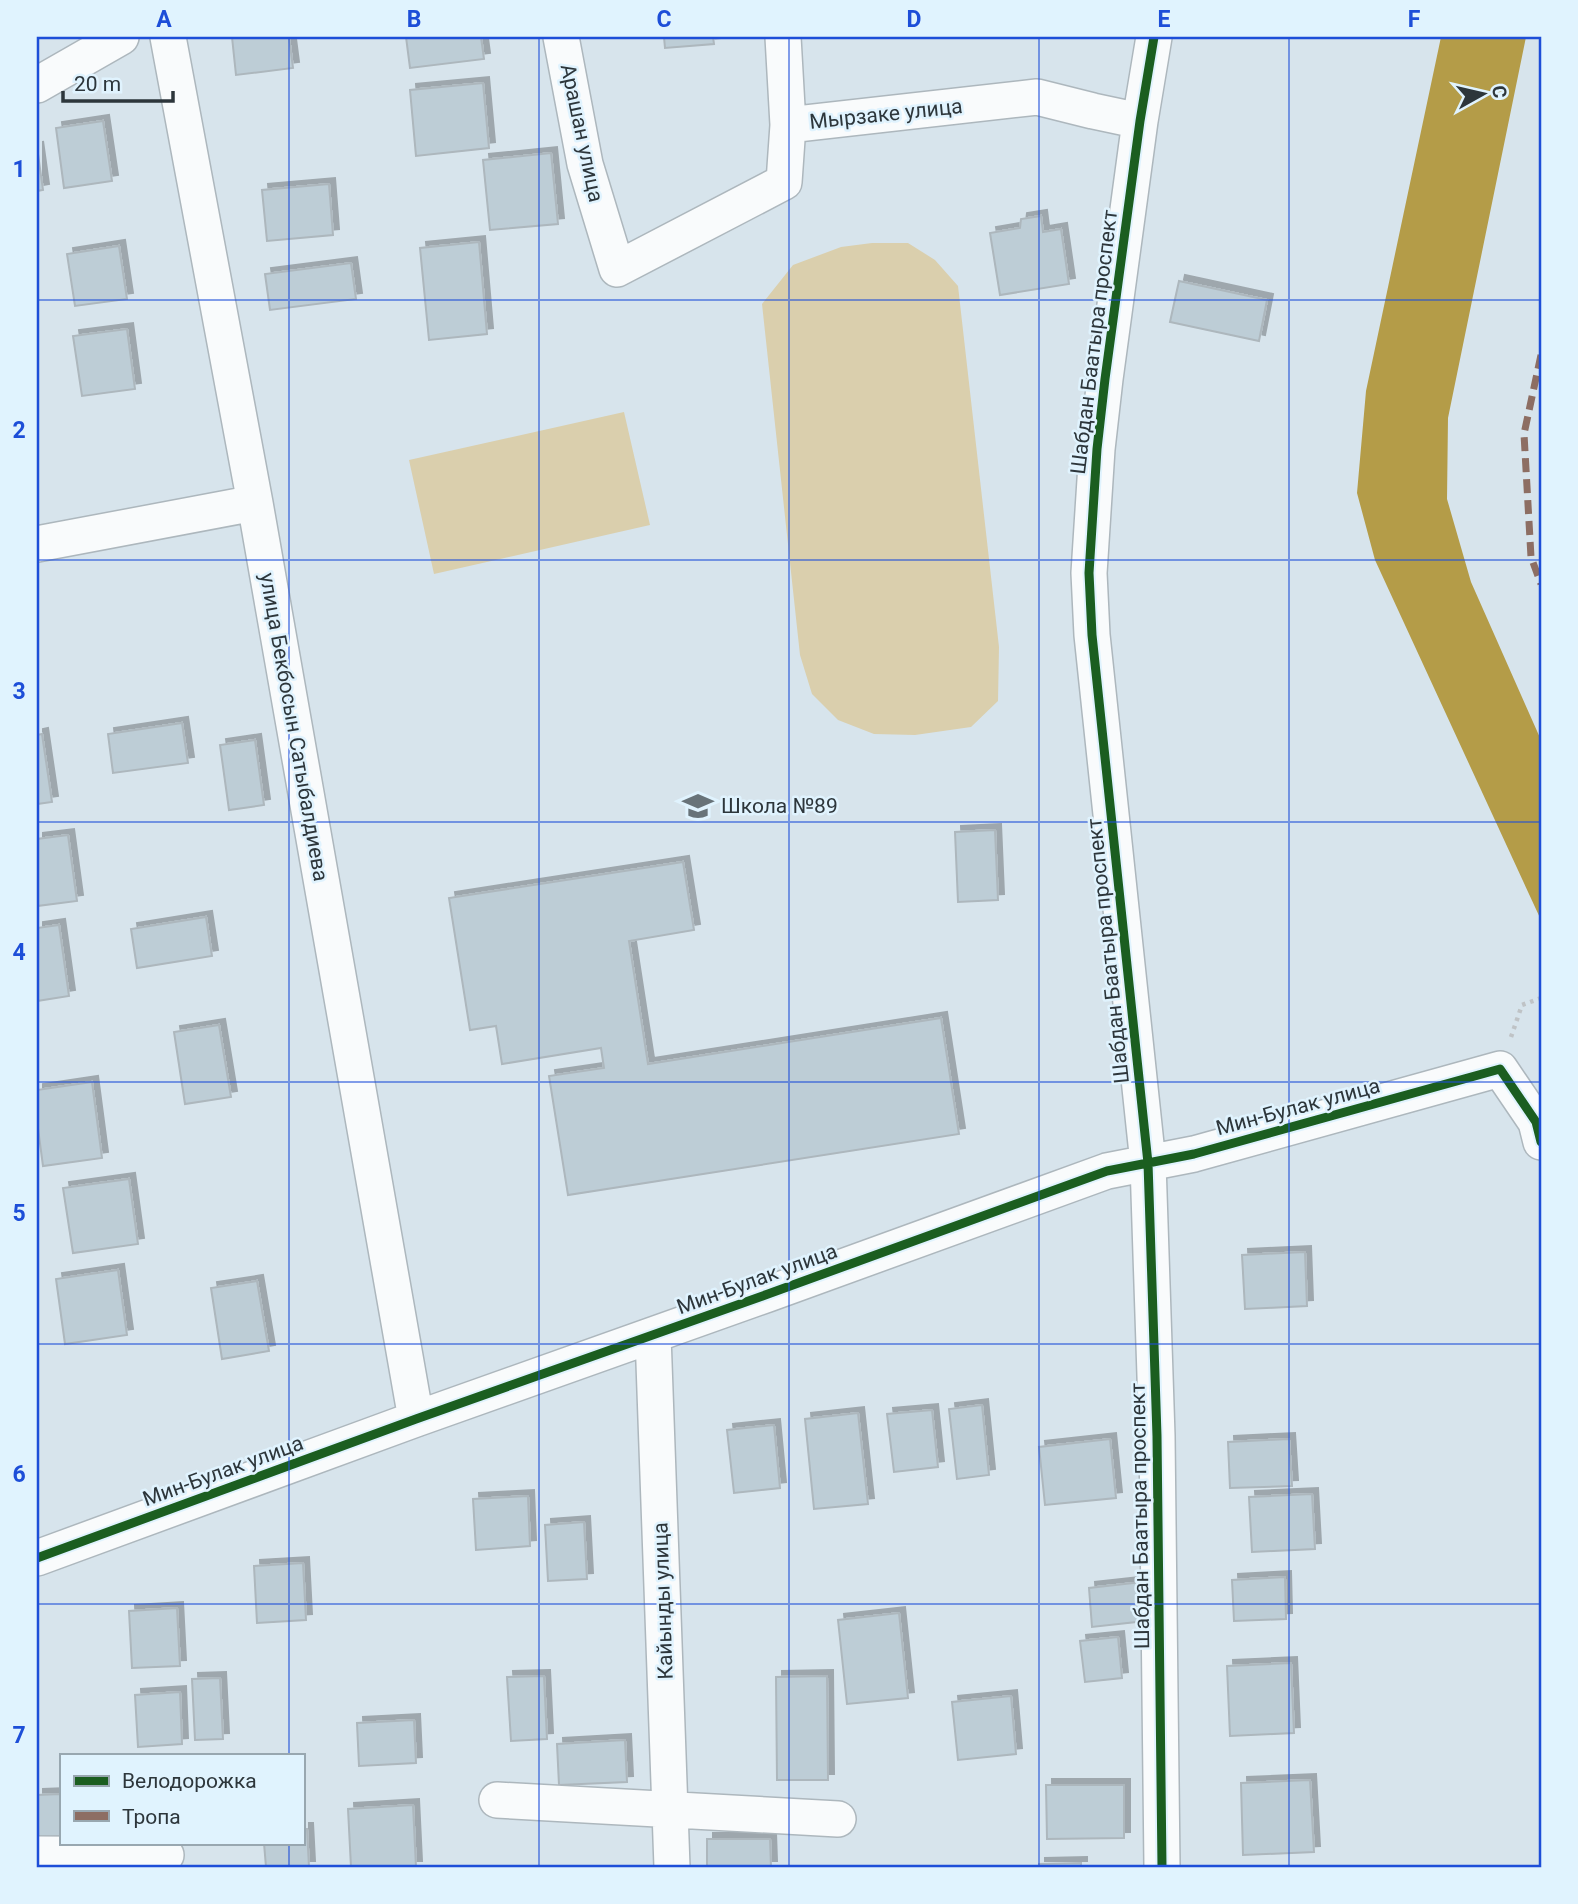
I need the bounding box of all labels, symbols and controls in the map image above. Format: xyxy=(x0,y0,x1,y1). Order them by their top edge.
text: A xyxy=(156,6,172,33)
text: B xyxy=(407,6,421,33)
text: C xyxy=(656,6,672,33)
text: D xyxy=(907,6,921,33)
text: E xyxy=(1158,6,1171,33)
text: F xyxy=(1408,6,1421,33)
scale bar xyxy=(63,60,173,104)
north arrow xyxy=(1448,60,1518,130)
street label: Арашан улица xyxy=(556,62,608,204)
text: 20 m xyxy=(74,72,121,96)
text: С xyxy=(1487,84,1512,99)
street label: Мырзаке улица xyxy=(808,94,964,134)
text: 1 xyxy=(12,156,26,183)
street label: Шабдан Баатыра проспект xyxy=(1066,208,1122,476)
text: 2 xyxy=(12,417,26,444)
street label: улица Бекбосын Сатыбалдиева xyxy=(255,571,333,883)
text: 3 xyxy=(12,678,26,705)
school or university icon: Школа №89 xyxy=(681,789,715,823)
place label: Школа №89 xyxy=(721,794,838,818)
street label: Шабдан Баатыра проспект xyxy=(1082,817,1134,1085)
text: 4 xyxy=(12,939,26,966)
street label: Мин-Булак улица xyxy=(1213,1074,1383,1140)
text: 5 xyxy=(12,1200,26,1227)
street label: Мин-Булак улица xyxy=(674,1239,840,1319)
street label: Шабдан Баатыра проспект xyxy=(1126,1383,1154,1649)
street label: Мин-Булак улица xyxy=(140,1431,306,1511)
text: 6 xyxy=(12,1461,26,1488)
street label: Кайынды улица xyxy=(648,1522,678,1680)
text: 7 xyxy=(12,1722,26,1749)
legend xyxy=(60,1754,304,1844)
text: Велодорожка xyxy=(122,1769,257,1793)
text: Тропа xyxy=(122,1805,181,1829)

